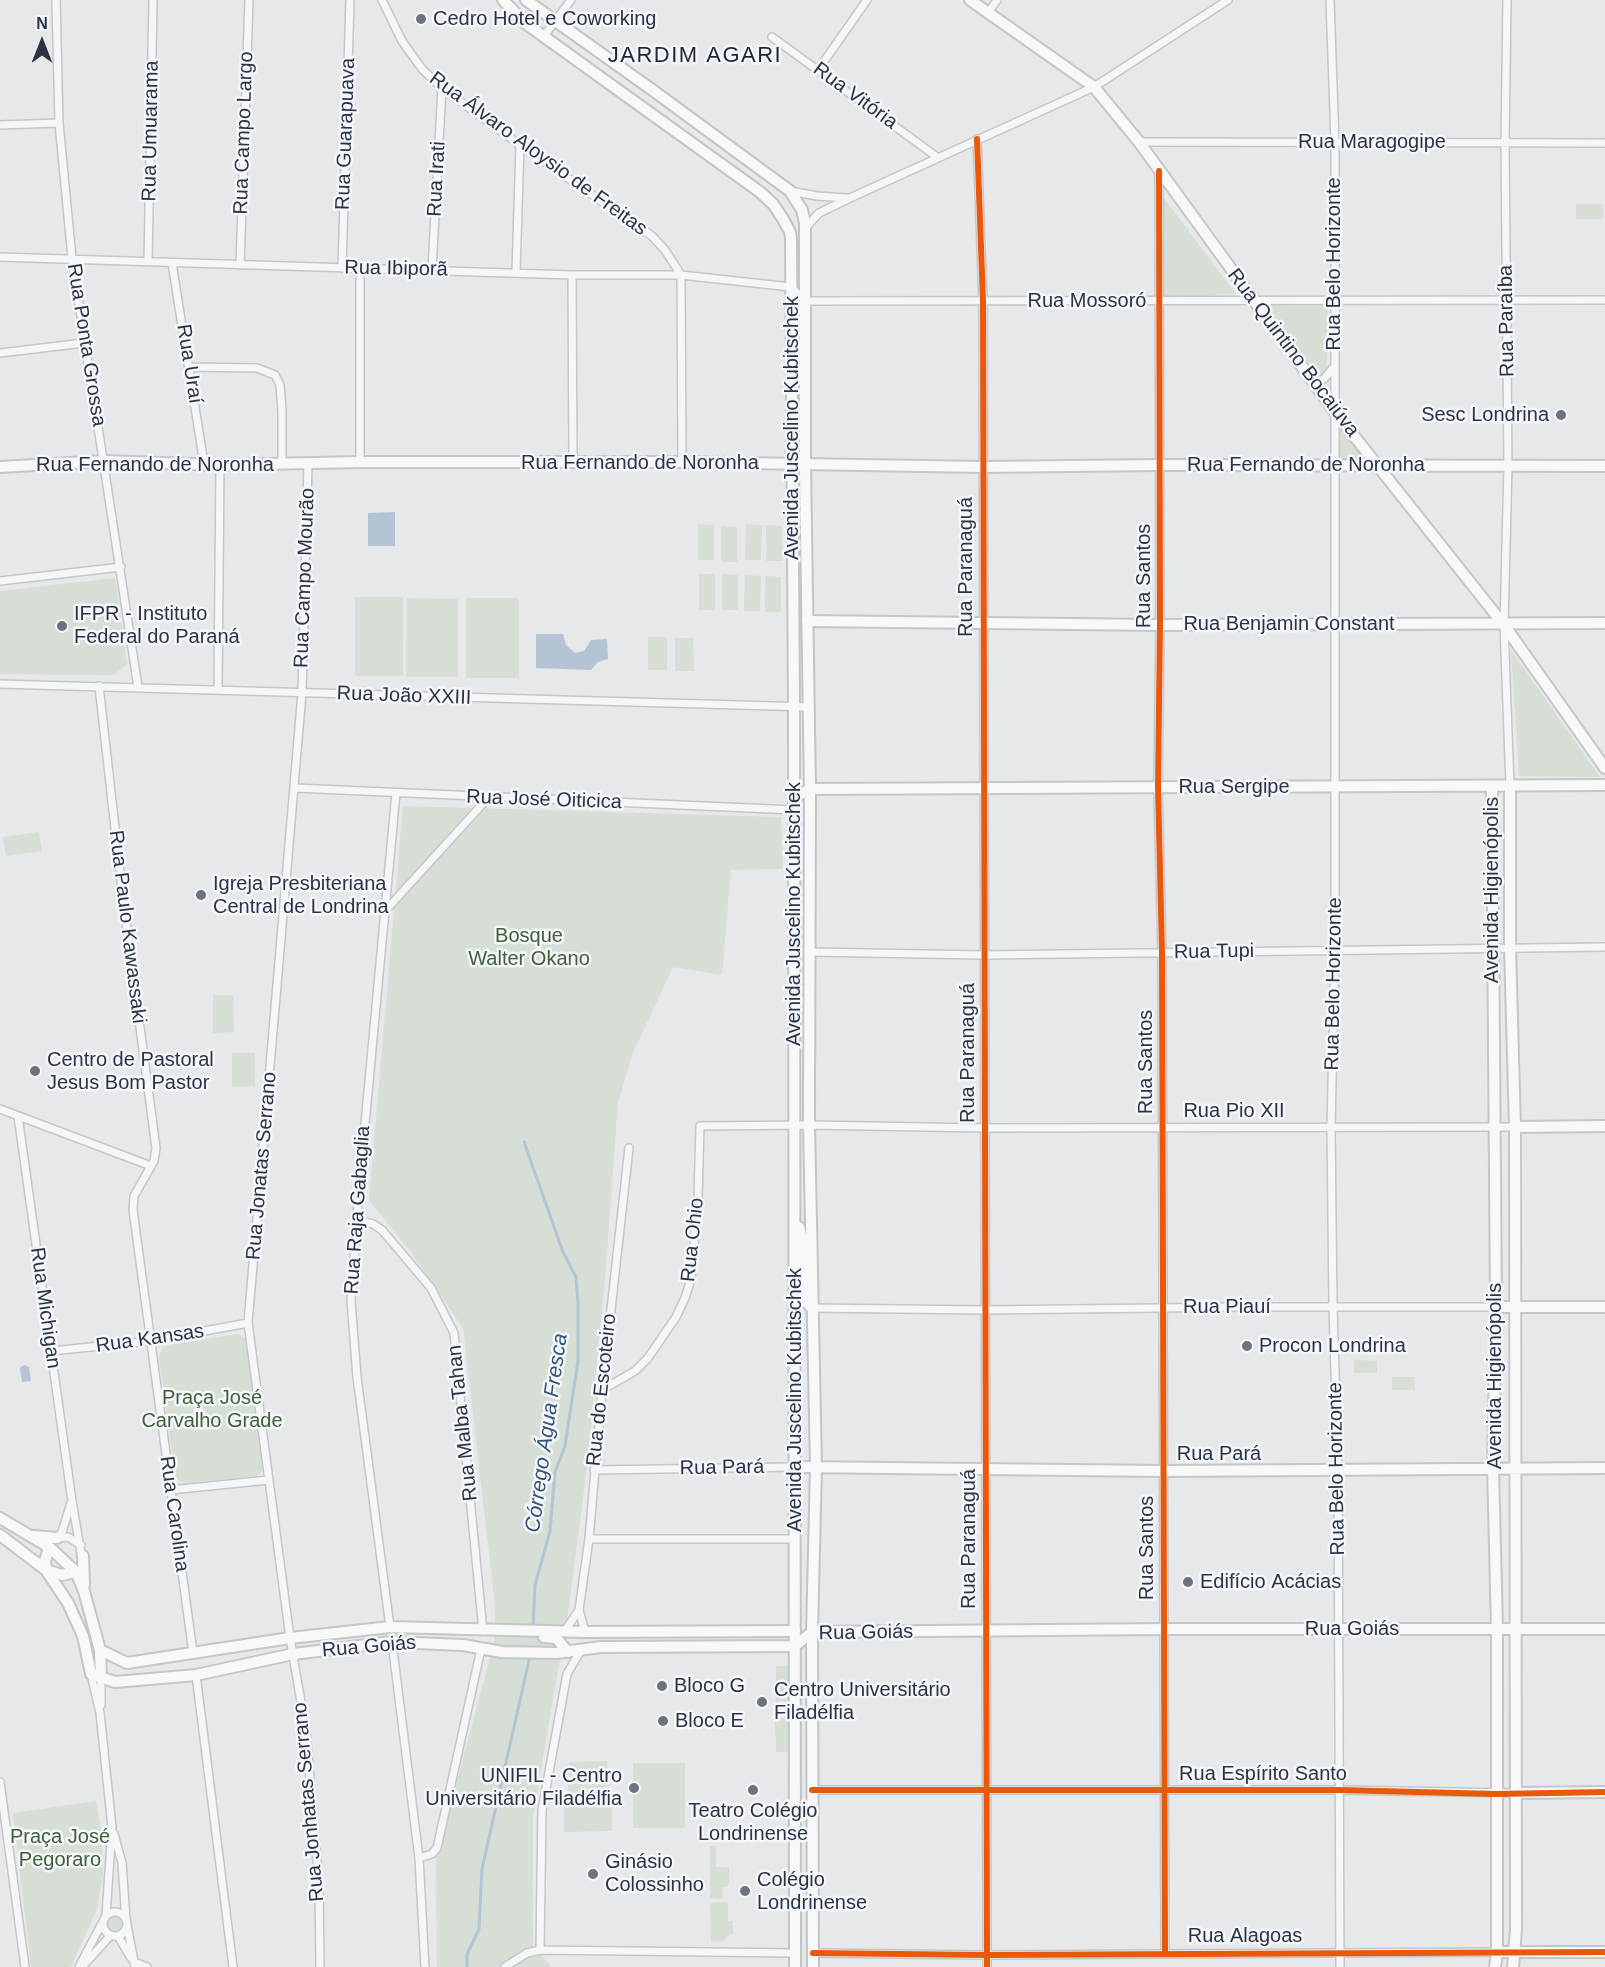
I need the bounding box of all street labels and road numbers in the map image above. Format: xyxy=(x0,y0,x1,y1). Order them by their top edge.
street label: Rua Campo Largo xyxy=(229,51,259,215)
street label: Rua Guarapuava xyxy=(331,57,361,211)
street label: Rua Vitória xyxy=(808,57,902,135)
street label: Rua Umuarama xyxy=(138,60,164,202)
street label: Rua Álvaro Aloysio de Freitas xyxy=(424,67,652,241)
street label: Rua Maragogipe xyxy=(1298,130,1446,154)
street label: Rua Irati xyxy=(423,141,451,217)
street label: Rua Belo Horizonte xyxy=(1322,177,1346,351)
street label: Rua Ibiporã xyxy=(344,256,448,282)
street label: Rua Ponta Grossa xyxy=(61,262,111,428)
street label: Rua Quintino Bocaiúva xyxy=(1222,264,1364,442)
street label: Rua Paraíba xyxy=(1494,265,1520,377)
street label: Rua Mossoró xyxy=(1028,289,1146,313)
street label: Avenida Juscelino Kubitschek xyxy=(780,296,804,560)
street label: Rua Uraí xyxy=(171,323,207,405)
street label: Rua Fernando de Noronha xyxy=(521,451,759,475)
street label: Rua Fernando de Noronha xyxy=(36,453,274,477)
street label: Rua Fernando de Noronha xyxy=(1187,453,1425,477)
street label: Rua Campo Mourão xyxy=(290,488,320,668)
street label: Rua Paranaguá xyxy=(954,497,978,637)
street label: Rua Santos xyxy=(1132,524,1156,628)
street label: Rua Benjamin Constant xyxy=(1183,612,1395,636)
street label: Rua João XXIII xyxy=(336,682,472,710)
street label: Rua Sergipe xyxy=(1178,775,1290,799)
street label: Avenida Juscelino Kubitschek xyxy=(782,782,806,1046)
street label: Rua José Oiticica xyxy=(466,785,622,815)
street label: Avenida Higienópolis xyxy=(1480,797,1504,983)
street label: Rua Paulo Kawassaki xyxy=(103,829,151,1025)
street label: Rua Belo Horizonte xyxy=(1320,897,1348,1071)
street label: Rua Tupi xyxy=(1174,939,1254,965)
street label: Rua Paranaguá xyxy=(956,983,980,1123)
street label: Rua Santos xyxy=(1134,1010,1158,1114)
street label: Rua Jonatas Serrano xyxy=(242,1071,282,1261)
street label: Rua Pio XII xyxy=(1183,1099,1285,1123)
street label: Rua Raja Gabaglia xyxy=(340,1125,376,1295)
street label: Rua Ohio xyxy=(677,1197,709,1283)
street label: Rua Michigan xyxy=(25,1246,65,1370)
street label: Avenida Juscelino Kubitschek xyxy=(783,1268,807,1532)
street label: Avenida Higienópolis xyxy=(1483,1283,1507,1469)
street label: Rua Piauí xyxy=(1183,1295,1271,1319)
street label: Rua do Escoteiro xyxy=(582,1312,622,1468)
street label: Rua Kansas xyxy=(94,1320,206,1358)
street label: Rua Malba Tahan xyxy=(443,1344,483,1502)
street label: Rua Belo Horizonte xyxy=(1323,1382,1351,1556)
street label: Rua Pará xyxy=(1177,1442,1261,1466)
street label: Rua Carolina xyxy=(154,1455,194,1573)
street label: Rua Pará xyxy=(680,1455,764,1481)
street label: Rua Paranaguá xyxy=(957,1469,981,1609)
street label: Rua Santos xyxy=(1135,1496,1159,1600)
street label: Rua Goiás xyxy=(1305,1617,1399,1641)
street label: Rua Goiás xyxy=(819,1620,913,1646)
street label: Rua Goiás xyxy=(321,1631,417,1663)
street label: Rua Jonhatas Serrano xyxy=(288,1701,330,1903)
street label: Rua Espírito Santo xyxy=(1179,1762,1347,1786)
street label: Rua Alagoas xyxy=(1188,1924,1302,1948)

